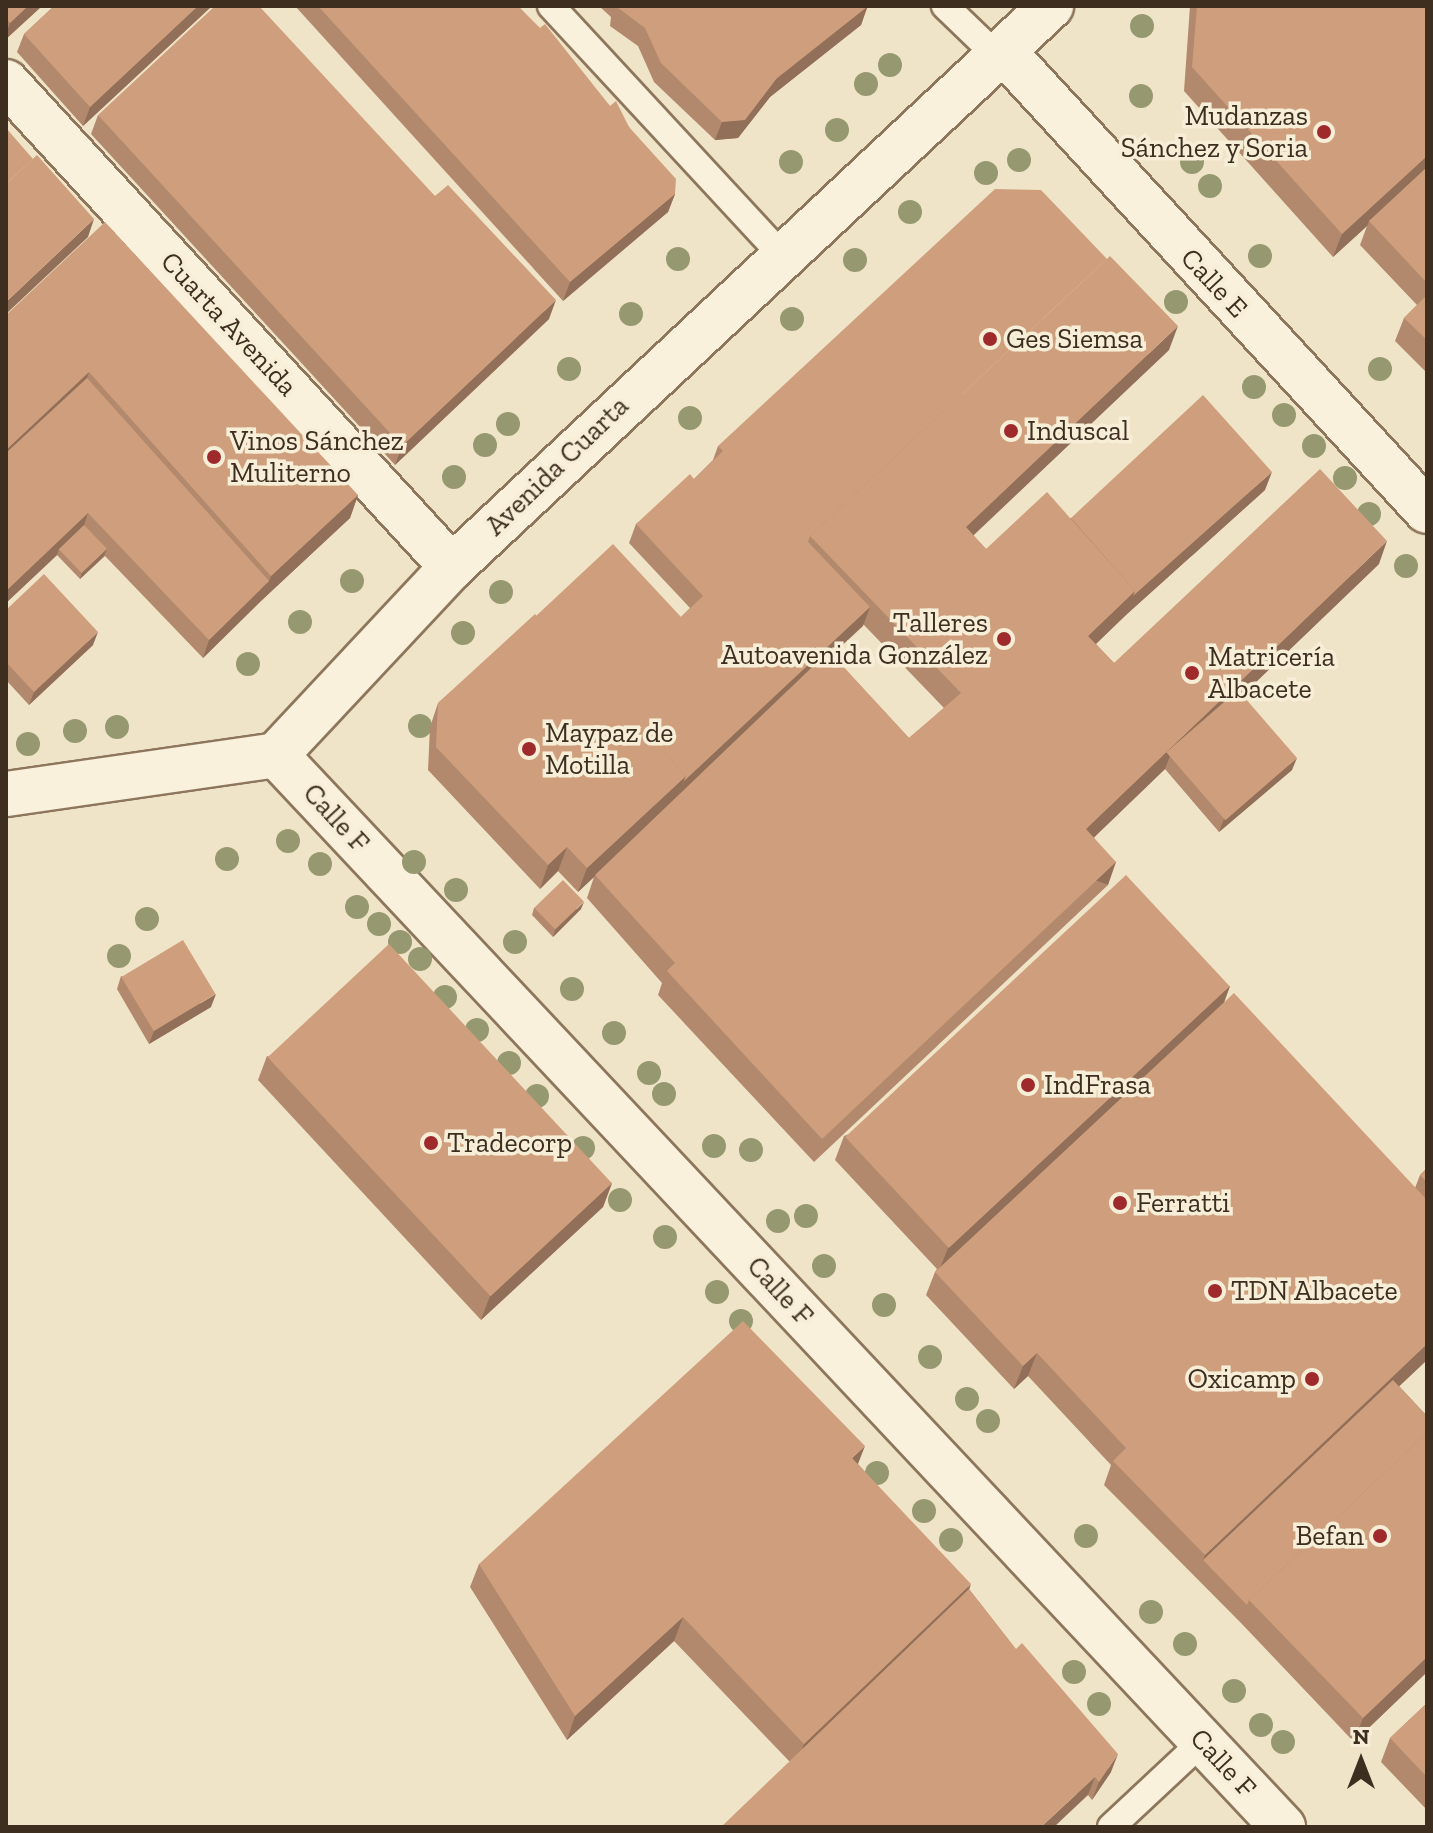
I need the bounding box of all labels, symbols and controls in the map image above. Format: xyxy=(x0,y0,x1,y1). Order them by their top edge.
place label: Mudanzas Sánchez y Soria xyxy=(1119,99,1308,165)
marker: Mudanzas Sánchez y Soria xyxy=(1315,123,1333,141)
street label: Calle E xyxy=(1174,241,1254,325)
street label: Cuarta Avenida xyxy=(153,245,305,403)
place label: Ges Siemsa xyxy=(1006,322,1143,356)
marker: Ges Siemsa xyxy=(981,330,999,348)
street label: Avenida Cuarta xyxy=(478,389,636,543)
place label: Induscal xyxy=(1027,414,1129,448)
marker: Induscal xyxy=(1002,422,1020,440)
place label: Vinos Sánchez Muliterno xyxy=(230,424,404,490)
marker: Vinos Sánchez Muliterno xyxy=(205,448,223,466)
place label: Talleres Autoavenida González xyxy=(721,606,988,672)
marker: Talleres Autoavenida González xyxy=(995,630,1013,648)
place label: Matricería Albacete xyxy=(1208,640,1335,706)
marker: Matricería Albacete xyxy=(1183,664,1201,682)
place label: Maypaz de Motilla xyxy=(545,716,673,782)
marker: Maypaz de Motilla xyxy=(520,740,538,758)
street label: Calle F xyxy=(296,777,376,859)
place label: IndFrasa xyxy=(1044,1068,1151,1102)
marker: IndFrasa xyxy=(1019,1076,1037,1094)
place label: Tradecorp xyxy=(447,1126,572,1160)
marker: Tradecorp xyxy=(422,1134,440,1152)
place label: Ferratti xyxy=(1136,1186,1230,1220)
marker: Ferratti xyxy=(1111,1194,1129,1212)
street label: Calle F xyxy=(740,1250,820,1332)
place label: TDN Albacete xyxy=(1231,1274,1398,1308)
marker: TDN Albacete xyxy=(1206,1282,1224,1300)
place label: Oxicamp xyxy=(1188,1362,1296,1396)
marker: Oxicamp xyxy=(1303,1370,1321,1388)
place label: Befan xyxy=(1295,1519,1364,1553)
marker: Befan xyxy=(1371,1527,1389,1545)
north arrow xyxy=(1321,1721,1401,1801)
street label: Calle F xyxy=(1183,1722,1263,1804)
text: N xyxy=(1353,1723,1369,1750)

